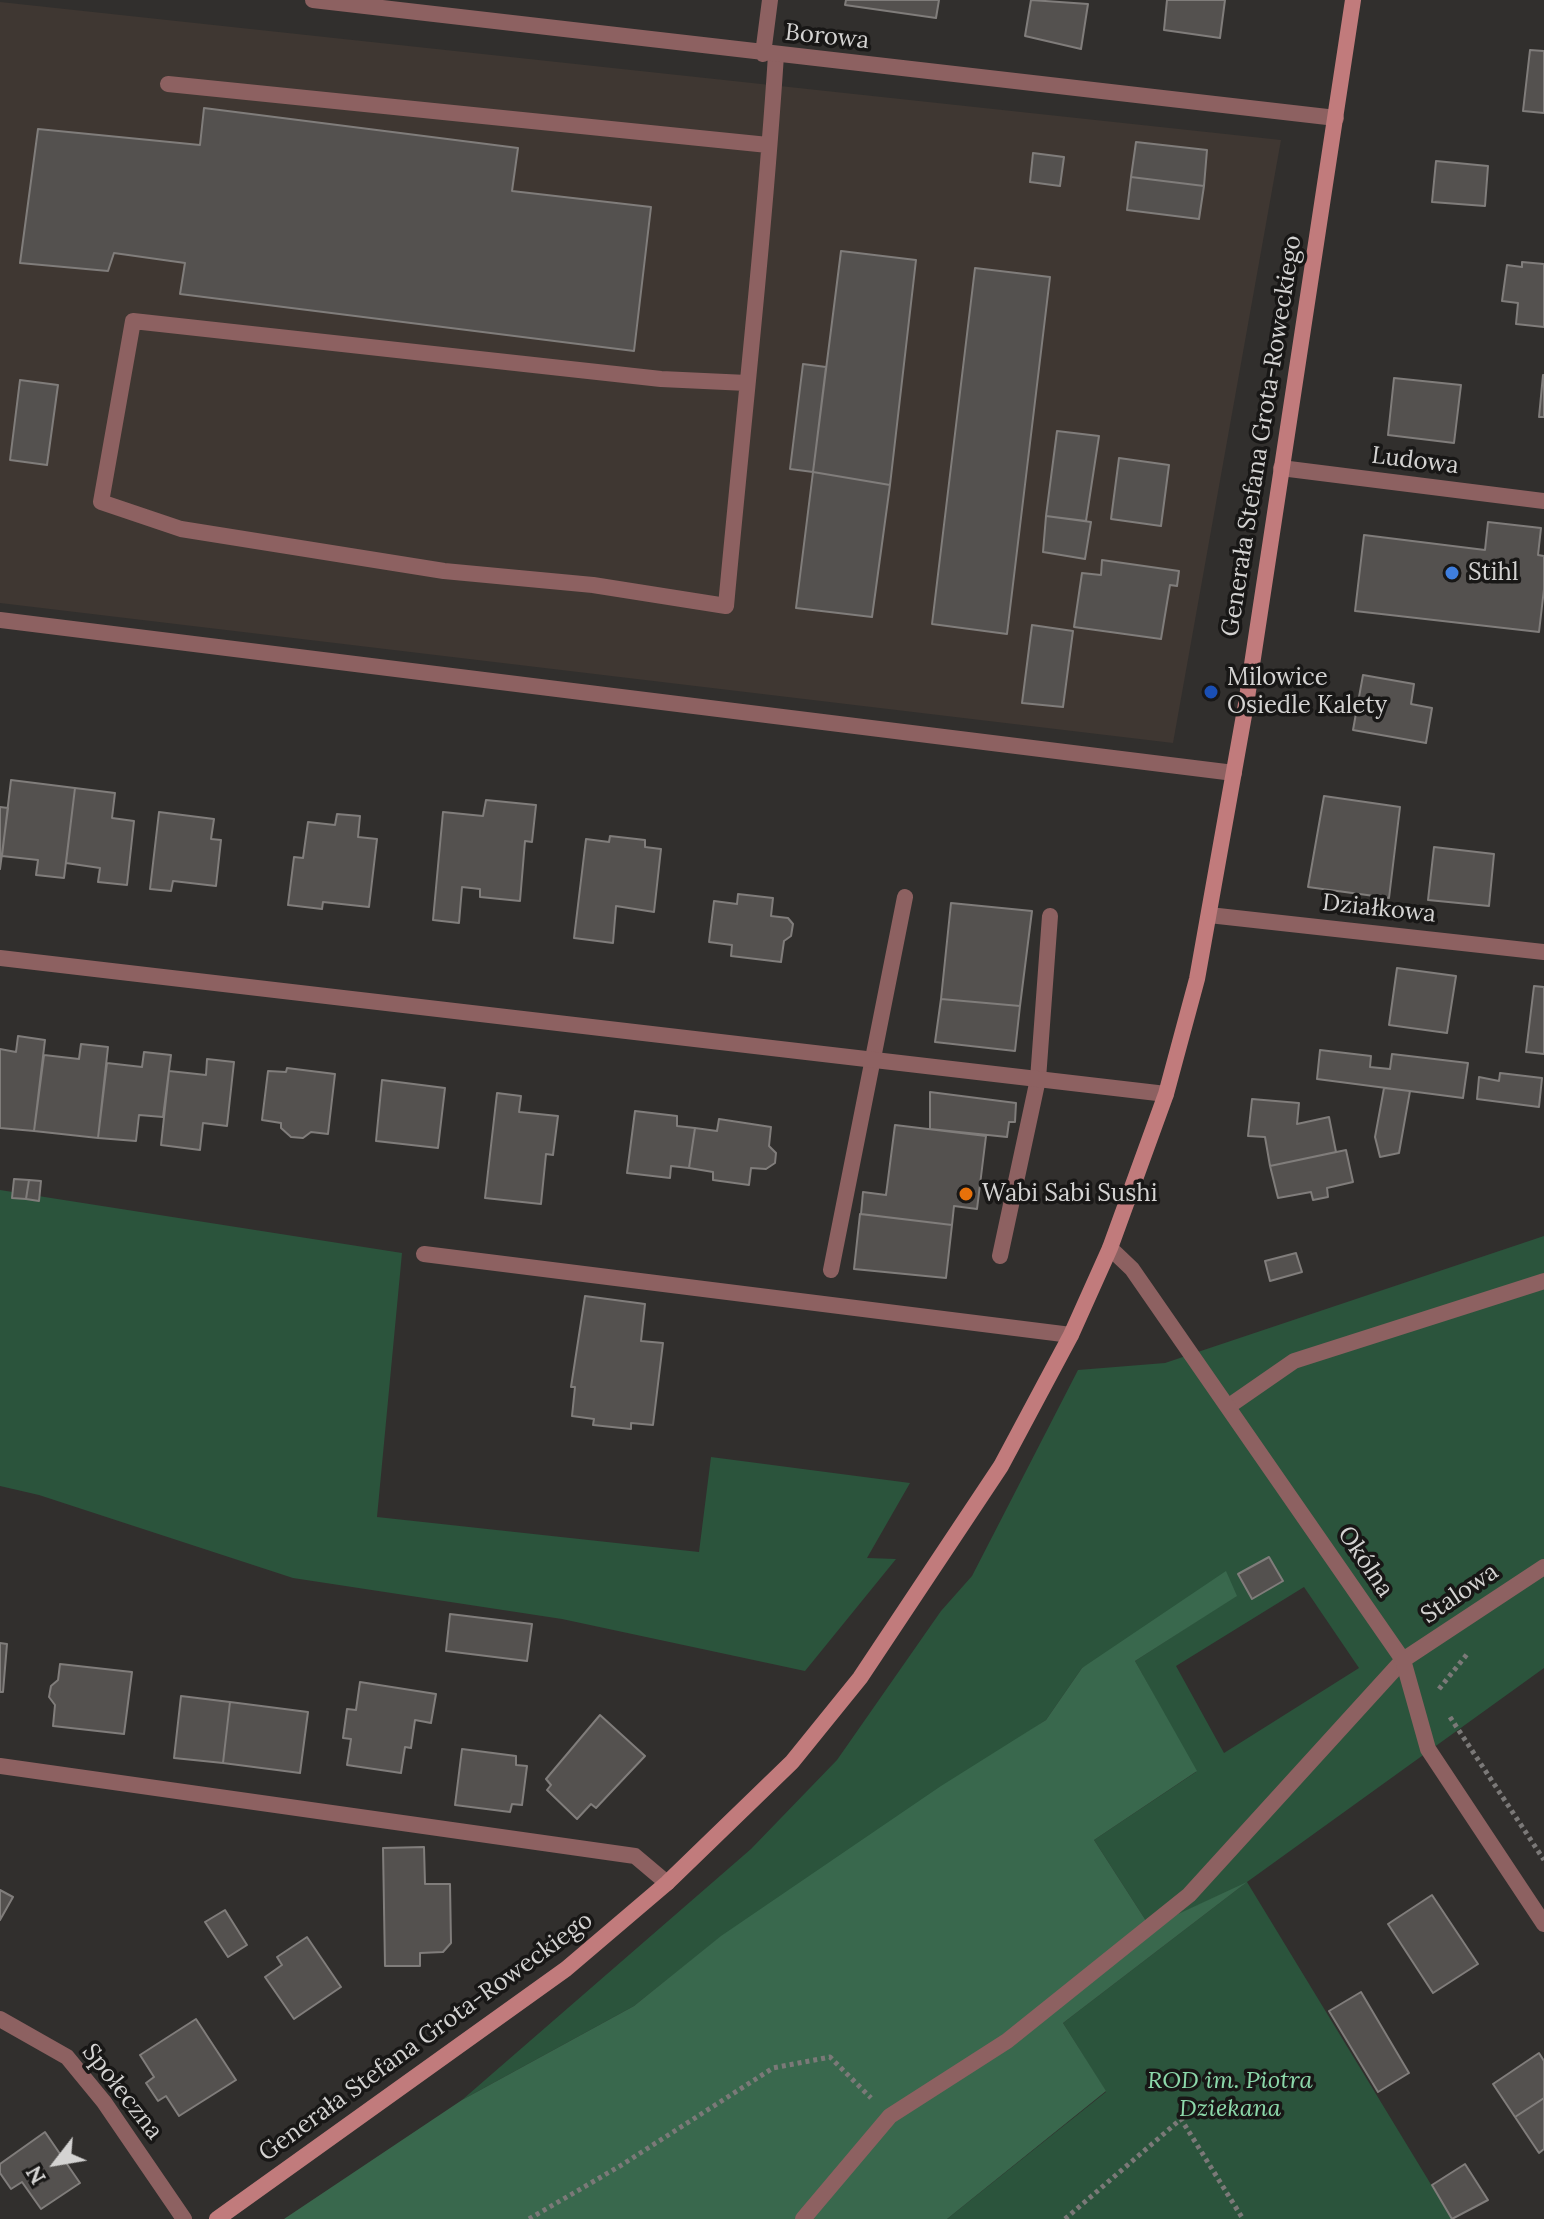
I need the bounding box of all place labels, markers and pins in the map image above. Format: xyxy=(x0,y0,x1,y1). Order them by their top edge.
place label: Stihl xyxy=(1468,559,1518,587)
marker: Stihl xyxy=(1443,564,1461,582)
place label: Milowice Osiedle Kalety xyxy=(1227,664,1387,720)
marker: Milowice Osiedle Kalety xyxy=(1202,683,1220,701)
place label: Wabi Sabi Sushi xyxy=(982,1180,1157,1208)
marker: Wabi Sabi Sushi xyxy=(957,1185,975,1203)

